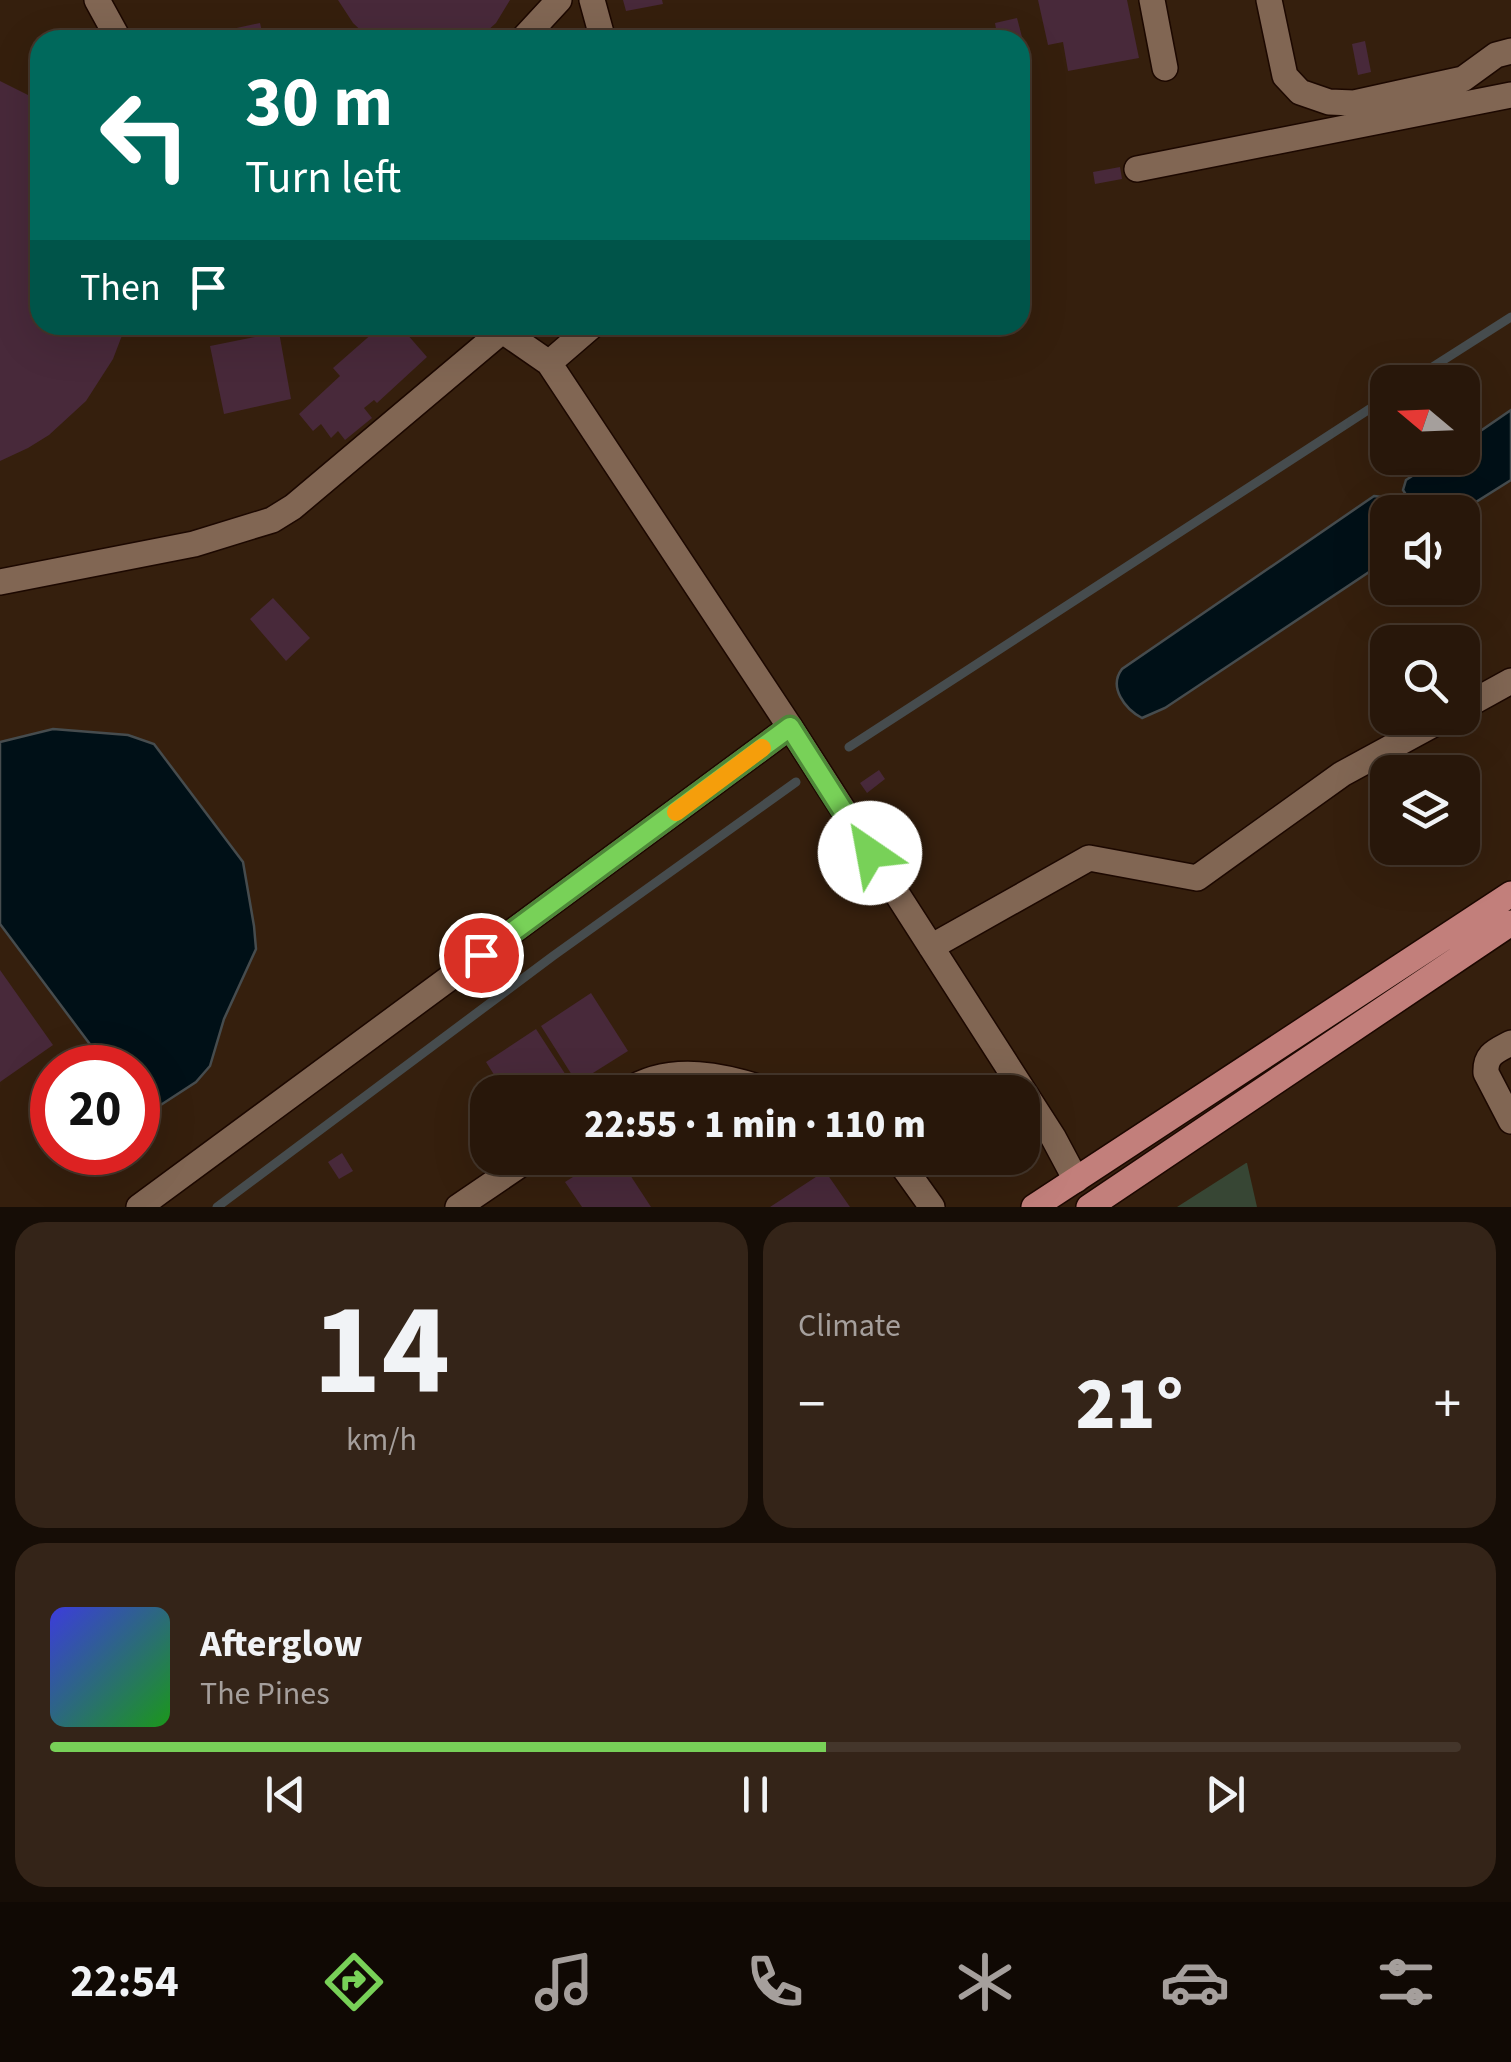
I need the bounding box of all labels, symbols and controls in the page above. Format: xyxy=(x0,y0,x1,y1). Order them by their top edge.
text: 30 m xyxy=(245,53,393,153)
icon: left xyxy=(80,70,210,200)
text: Turn left xyxy=(245,146,401,210)
icon: arrive xyxy=(181,260,236,315)
text: Then xyxy=(80,261,161,315)
north arrow xyxy=(1370,365,1480,475)
map controls xyxy=(1370,365,1480,865)
button: sound xyxy=(1370,495,1480,605)
button: search xyxy=(1370,625,1480,735)
button: layers xyxy=(1370,755,1480,865)
position arrow xyxy=(818,801,922,905)
pin xyxy=(439,913,524,998)
icon: arrive xyxy=(454,928,509,983)
speed limit sign: 20 xyxy=(30,1045,160,1175)
text: 22:55 · 1 min · 110 m xyxy=(584,1098,926,1152)
text: 14 xyxy=(313,1259,450,1444)
text: Climate xyxy=(798,1303,901,1349)
text: 21° xyxy=(1076,1351,1183,1458)
text: − xyxy=(798,1366,825,1444)
text: + xyxy=(1434,1366,1461,1444)
text: km/h xyxy=(346,1417,417,1463)
text: Afterglow xyxy=(200,1617,363,1671)
text: The Pines xyxy=(200,1671,330,1717)
icon: previous xyxy=(258,1767,313,1822)
icon: pause xyxy=(728,1767,783,1822)
icon: next xyxy=(1198,1767,1253,1822)
icon: directions xyxy=(319,1947,389,2017)
icon: music xyxy=(529,1947,599,2017)
icon: phone xyxy=(740,1947,810,2017)
icon: climate xyxy=(950,1947,1020,2017)
icon: car xyxy=(1160,1947,1230,2017)
icon: filters xyxy=(1371,1947,1441,2017)
text: 22:54 xyxy=(70,1950,179,2014)

